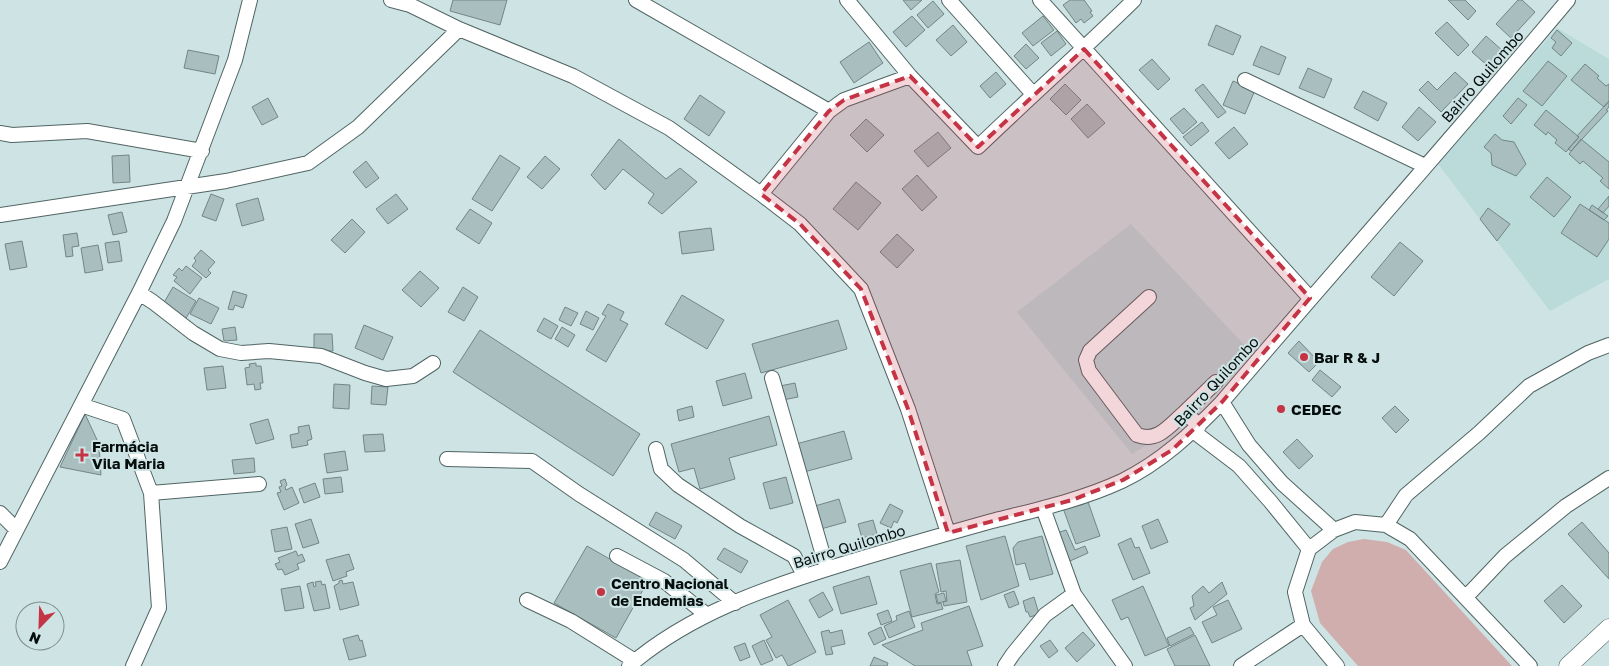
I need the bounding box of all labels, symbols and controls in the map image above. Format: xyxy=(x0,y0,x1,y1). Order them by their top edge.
street label: Bairro Quilombo xyxy=(1437,26,1527,126)
street label: Bairro Quilombo xyxy=(1170,332,1262,430)
place label: Bar R & J xyxy=(1314,348,1380,366)
marker: Bar R & J xyxy=(1298,351,1310,363)
place label: CEDEC xyxy=(1291,400,1342,418)
marker: CEDEC xyxy=(1275,403,1287,415)
place label: Farmácia Vila Maria xyxy=(92,437,165,472)
marker: Farmácia Vila Maria xyxy=(76,449,88,461)
street label: Bairro Quilombo xyxy=(791,520,907,572)
place label: Centro Nacional de Endemias xyxy=(611,574,729,609)
marker: Centro Nacional de Endemias xyxy=(595,586,607,598)
north arrow xyxy=(15,601,65,651)
text: N xyxy=(27,629,43,648)

